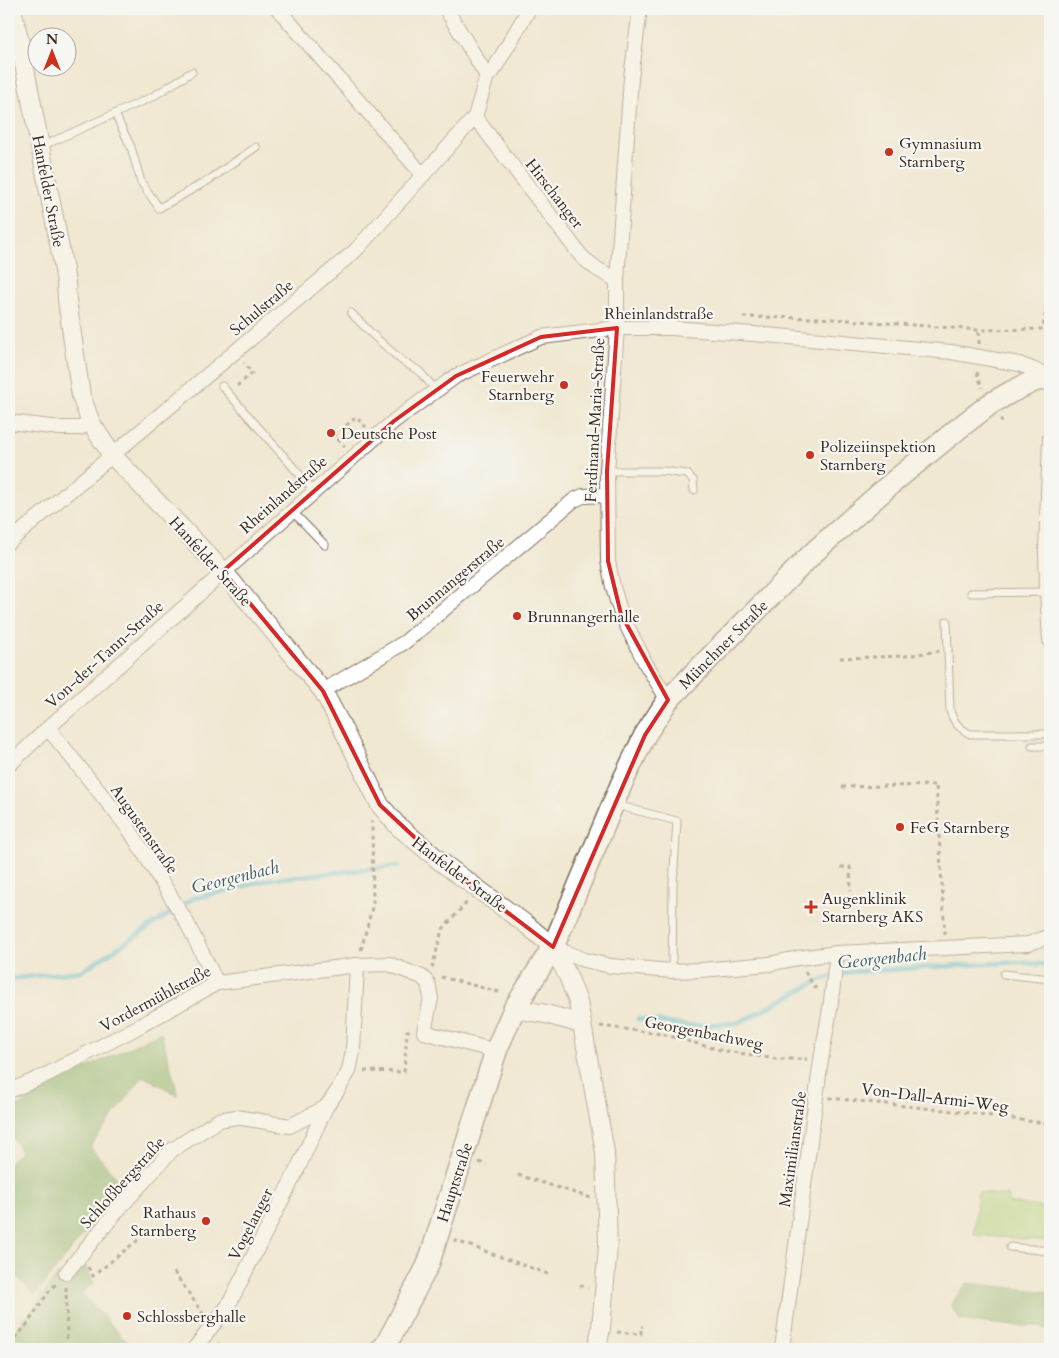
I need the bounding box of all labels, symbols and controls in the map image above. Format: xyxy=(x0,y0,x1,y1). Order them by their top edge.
north arrow xyxy=(28,28,78,78)
text: N xyxy=(46,30,58,49)
street label: Hanfelder Straße xyxy=(26,133,70,249)
place label: Gymnasium Starnberg xyxy=(899,133,982,173)
marker: Gymnasium Starnberg xyxy=(883,146,895,158)
street label: Hirschanger xyxy=(520,154,589,233)
street label: Schulstraße xyxy=(225,275,298,341)
street label: Rheinlandstraße xyxy=(604,303,714,325)
street label: Ferdinand-Maria-Straße xyxy=(580,337,610,503)
place label: Feuerwehr Starnberg xyxy=(481,366,554,406)
marker: Feuerwehr Starnberg xyxy=(558,379,570,391)
place label: Deutsche Post xyxy=(341,423,437,445)
marker: Deutsche Post xyxy=(325,427,337,439)
place label: Polizeiinspektion Starnberg xyxy=(820,436,936,476)
marker: Polizeiinspektion Starnberg xyxy=(804,449,816,461)
street label: Rheinlandstraße xyxy=(235,451,332,539)
street label: Hanfelder Straße xyxy=(164,512,257,611)
street label: Brunnangerstraße xyxy=(402,531,509,626)
street label: Münchner Straße xyxy=(674,595,773,694)
street label: Von-der-Tann-Straße xyxy=(41,596,168,714)
place label: Brunnangerhalle xyxy=(527,606,640,628)
marker: Brunnangerhalle xyxy=(511,610,523,622)
street label: Augustenstraße xyxy=(105,780,183,879)
place label: FeG Starnberg xyxy=(910,817,1009,839)
marker: FeG Starnberg xyxy=(894,821,906,833)
street label: Hanfelder Straße xyxy=(407,832,512,918)
water label: Georgenbach xyxy=(189,854,282,900)
place label: Augenklinik Starnberg AKS xyxy=(822,888,923,928)
marker: Augenklinik Starnberg AKS xyxy=(804,900,818,914)
water label: Georgenbach xyxy=(836,941,928,976)
street label: Vordermühlstraße xyxy=(96,960,215,1037)
street label: Georgenbachweg xyxy=(643,1011,765,1055)
street label: Von-Dall-Armi-Weg xyxy=(860,1078,1010,1118)
street label: Maximilianstraße xyxy=(774,1090,812,1209)
street label: Schloßbergstraße xyxy=(75,1132,170,1233)
street label: Hauptstraße xyxy=(432,1140,478,1225)
street label: Vogelanger xyxy=(223,1184,279,1265)
place label: Rathaus Starnberg xyxy=(130,1202,196,1242)
marker: Rathaus Starnberg xyxy=(200,1215,212,1227)
place label: Schlossberghalle xyxy=(137,1306,246,1328)
marker: Schlossberghalle xyxy=(121,1310,133,1322)

